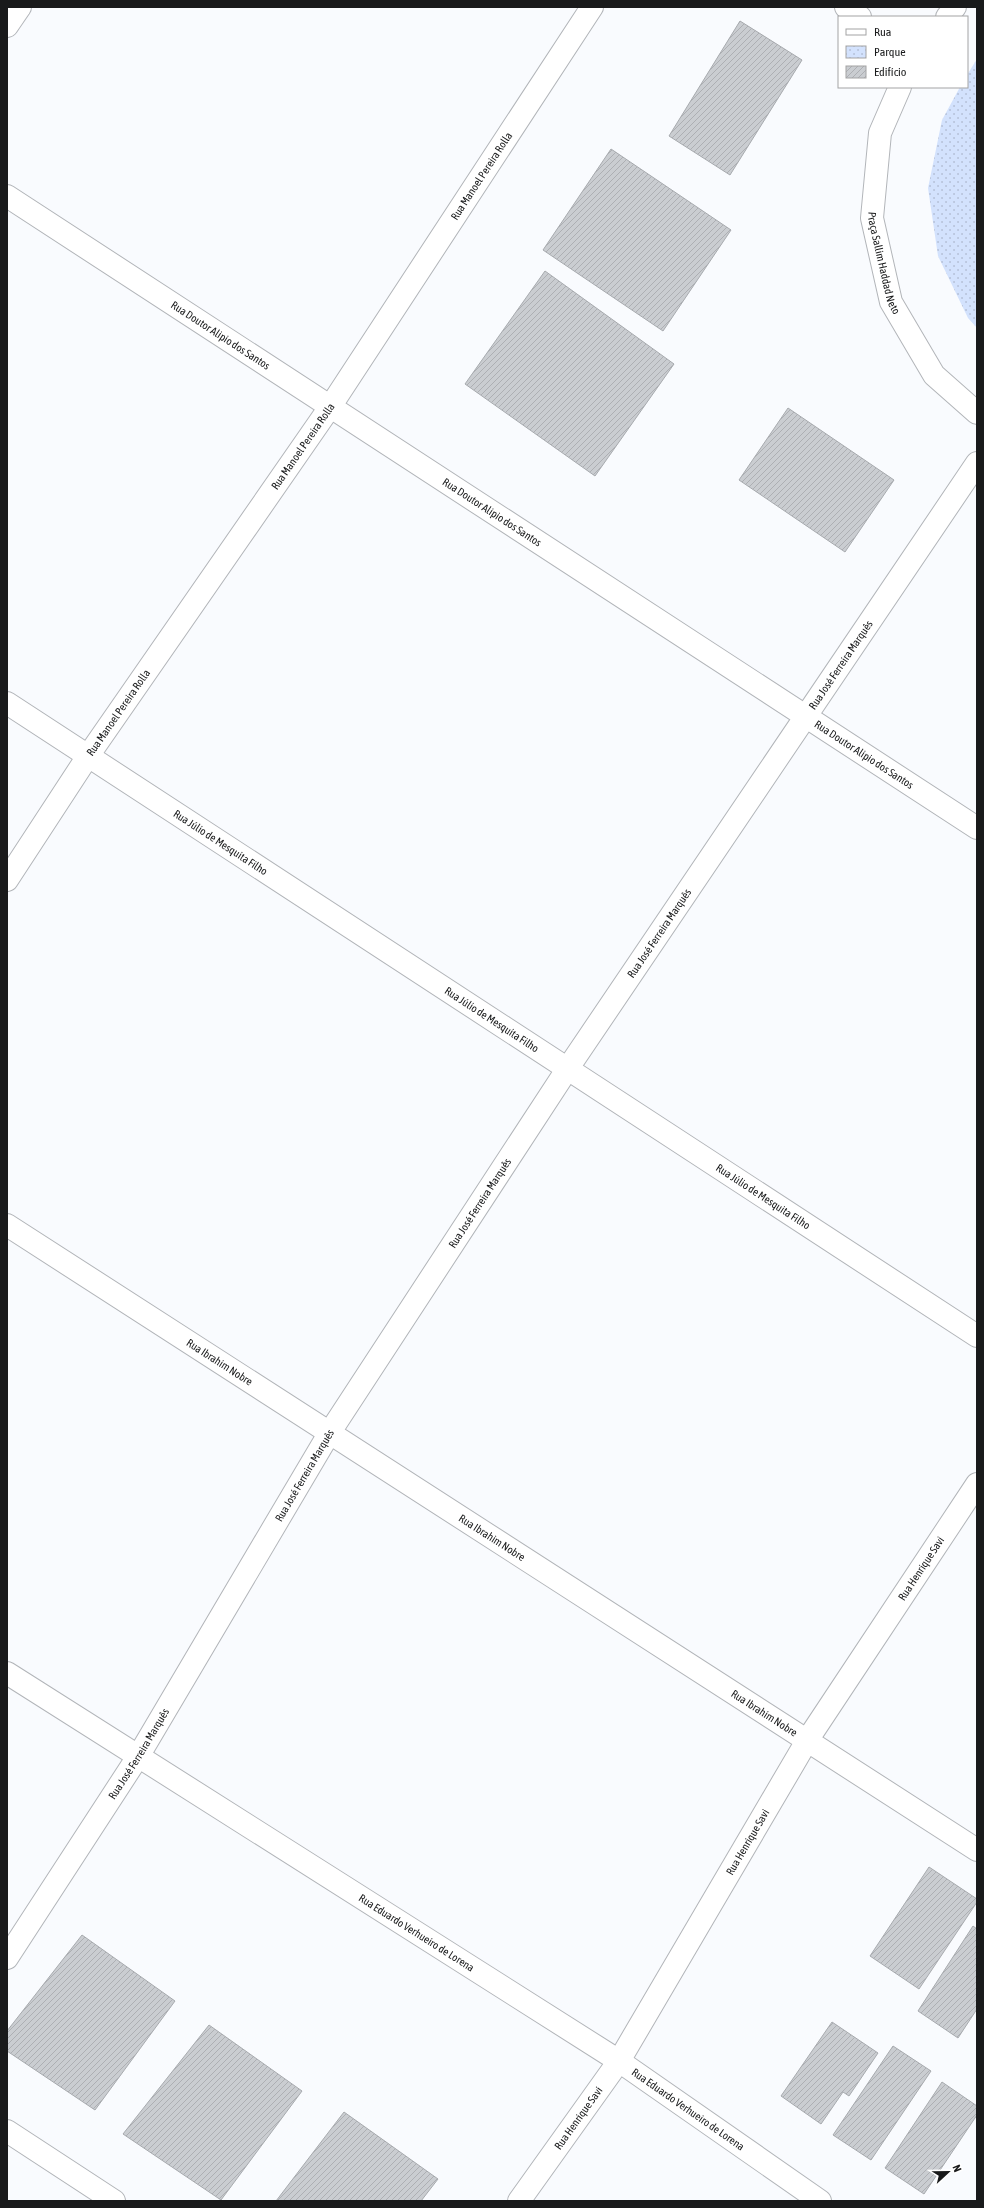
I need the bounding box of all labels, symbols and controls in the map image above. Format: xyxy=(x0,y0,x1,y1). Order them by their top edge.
legend xyxy=(838,16,968,88)
text: Rua xyxy=(874,25,891,39)
text: Parque xyxy=(874,45,906,59)
text: Edifício xyxy=(874,65,907,79)
street label: Rua Manoel Pereira Rolla xyxy=(448,130,514,222)
street label: Praça Sallim Haddad Neto xyxy=(866,211,903,316)
street label: Rua Doutor Alipio dos Santos xyxy=(169,299,272,372)
street label: Rua Manoel Pereira Rolla xyxy=(269,401,337,492)
street label: Rua Doutor Alipio dos Santos xyxy=(440,476,544,549)
street label: Rua José Ferreira Marquês xyxy=(806,618,875,712)
street label: Rua Manoel Pereira Rolla xyxy=(84,667,152,758)
street label: Rua Doutor Alipio dos Santos xyxy=(812,718,916,791)
street label: Rua Júlio de Mesquita Filho xyxy=(171,807,270,877)
street label: Rua José Ferreira Marquês xyxy=(625,886,693,980)
street label: Rua Júlio de Mesquita Filho xyxy=(443,984,541,1054)
street label: Rua José Ferreira Marquês xyxy=(446,1156,513,1250)
street label: Rua Júlio de Mesquita Filho xyxy=(714,1161,812,1232)
street label: Rua Ibrahim Nobre xyxy=(184,1336,255,1388)
street label: Rua José Ferreira Marquês xyxy=(273,1427,336,1523)
street label: Rua Ibrahim Nobre xyxy=(457,1512,527,1563)
street label: Rua Henrique Savi xyxy=(896,1534,946,1603)
street label: Rua Ibrahim Nobre xyxy=(729,1687,800,1739)
street label: Rua José Ferreira Marquês xyxy=(106,1706,171,1801)
street label: Rua Henrique Savi xyxy=(724,1807,771,1877)
street label: Rua Eduardo Verhueiro de Lorena xyxy=(357,1892,477,1974)
street label: Rua Eduardo Verhueiro de Lorena xyxy=(630,2066,747,2153)
street label: Rua Henrique Savi xyxy=(552,2084,605,2152)
north arrow xyxy=(928,2152,968,2192)
text: N xyxy=(950,2163,964,2174)

